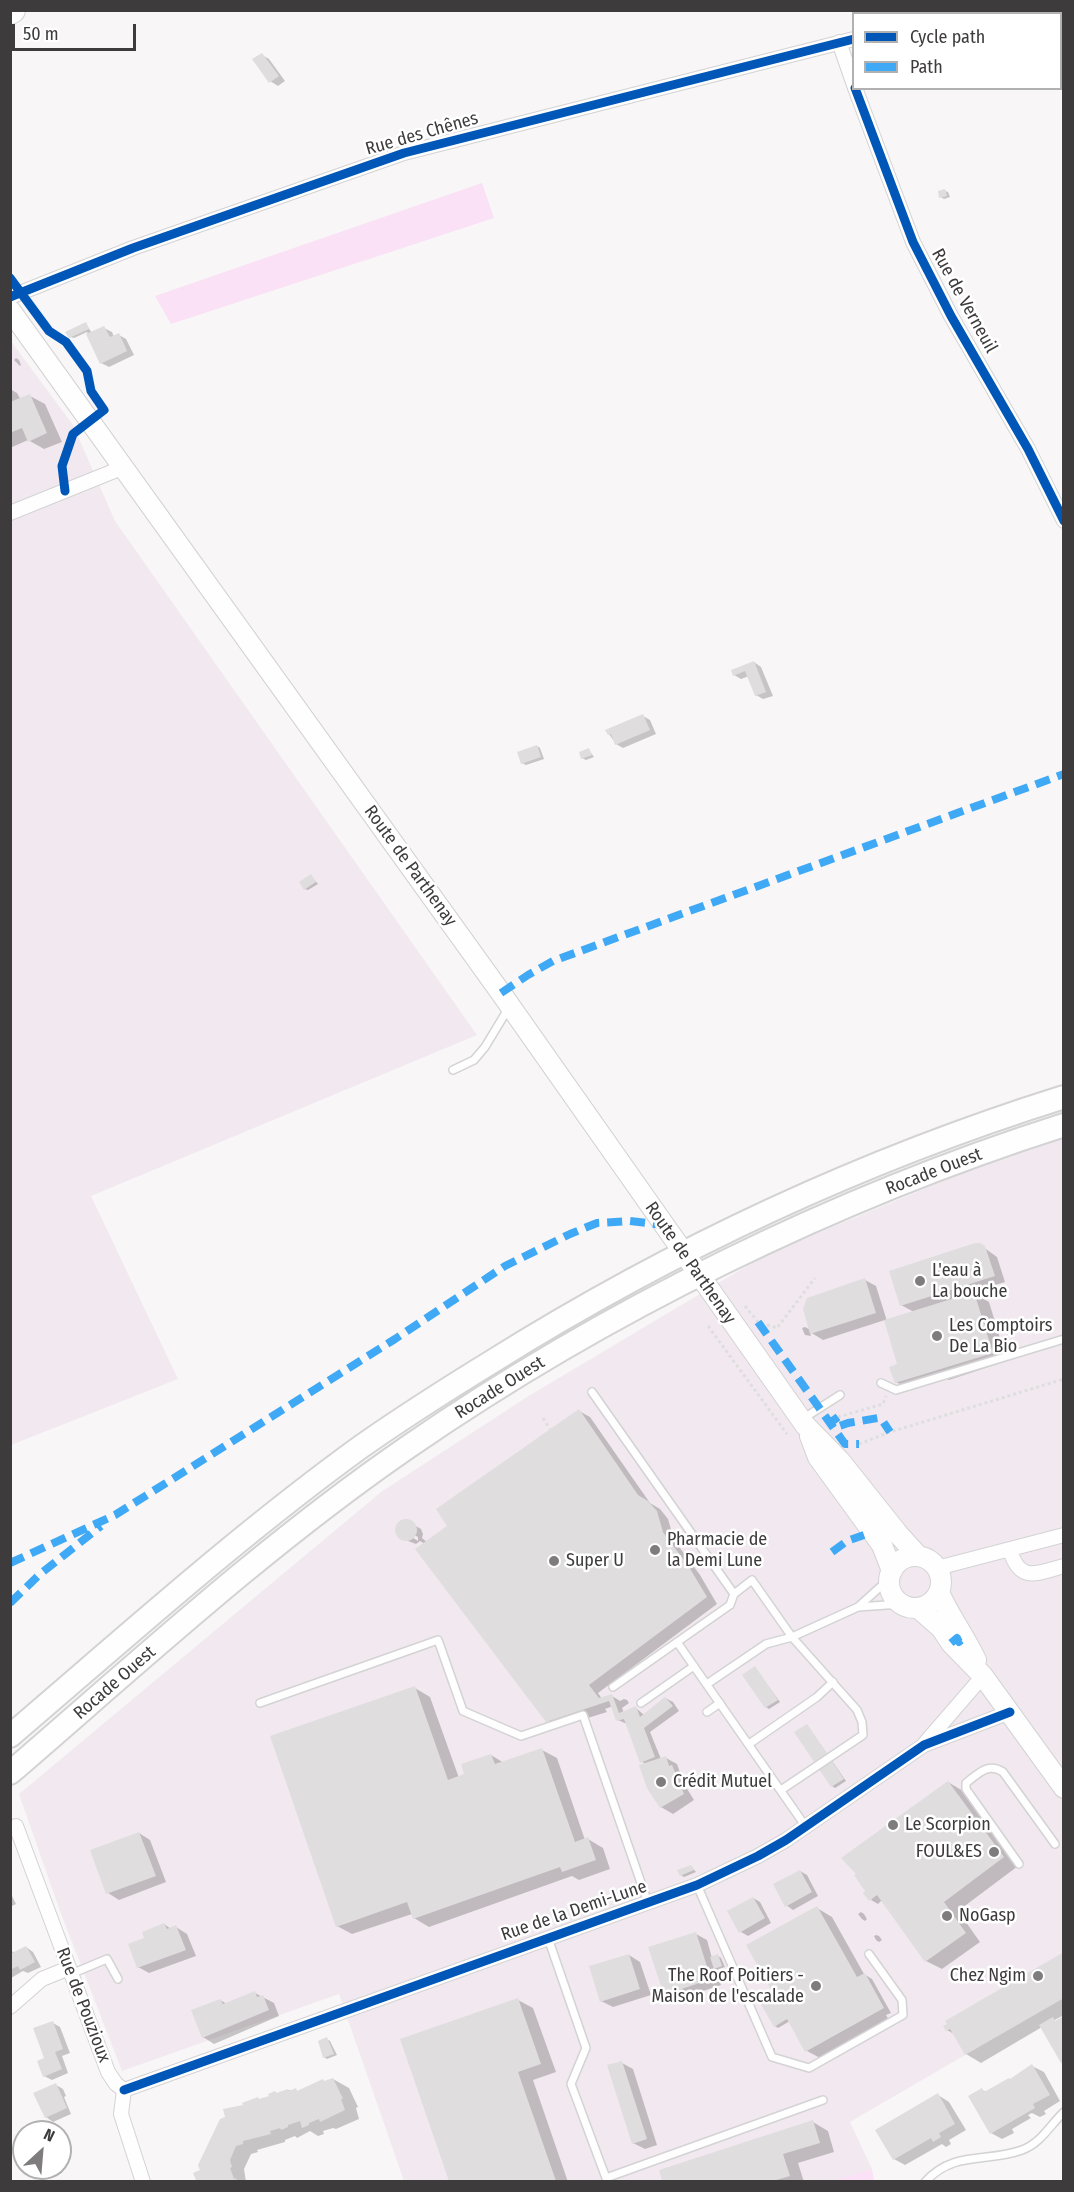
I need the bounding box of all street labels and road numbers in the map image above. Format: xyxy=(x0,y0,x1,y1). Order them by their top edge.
street label: Rue des Chênes xyxy=(363,108,481,160)
street label: Rue de Verneuil xyxy=(926,245,1002,357)
street label: Route de Parthenay xyxy=(359,801,461,931)
street label: Rocade Ouest xyxy=(883,1144,985,1200)
street label: Route de Parthenay xyxy=(640,1198,740,1328)
street label: Rocade Ouest xyxy=(451,1352,549,1424)
street label: Rocade Ouest xyxy=(70,1642,160,1724)
street label: Rue de la Demi-Lune xyxy=(498,1876,650,1946)
street label: Rue de Pouzioux xyxy=(51,1945,115,2065)

